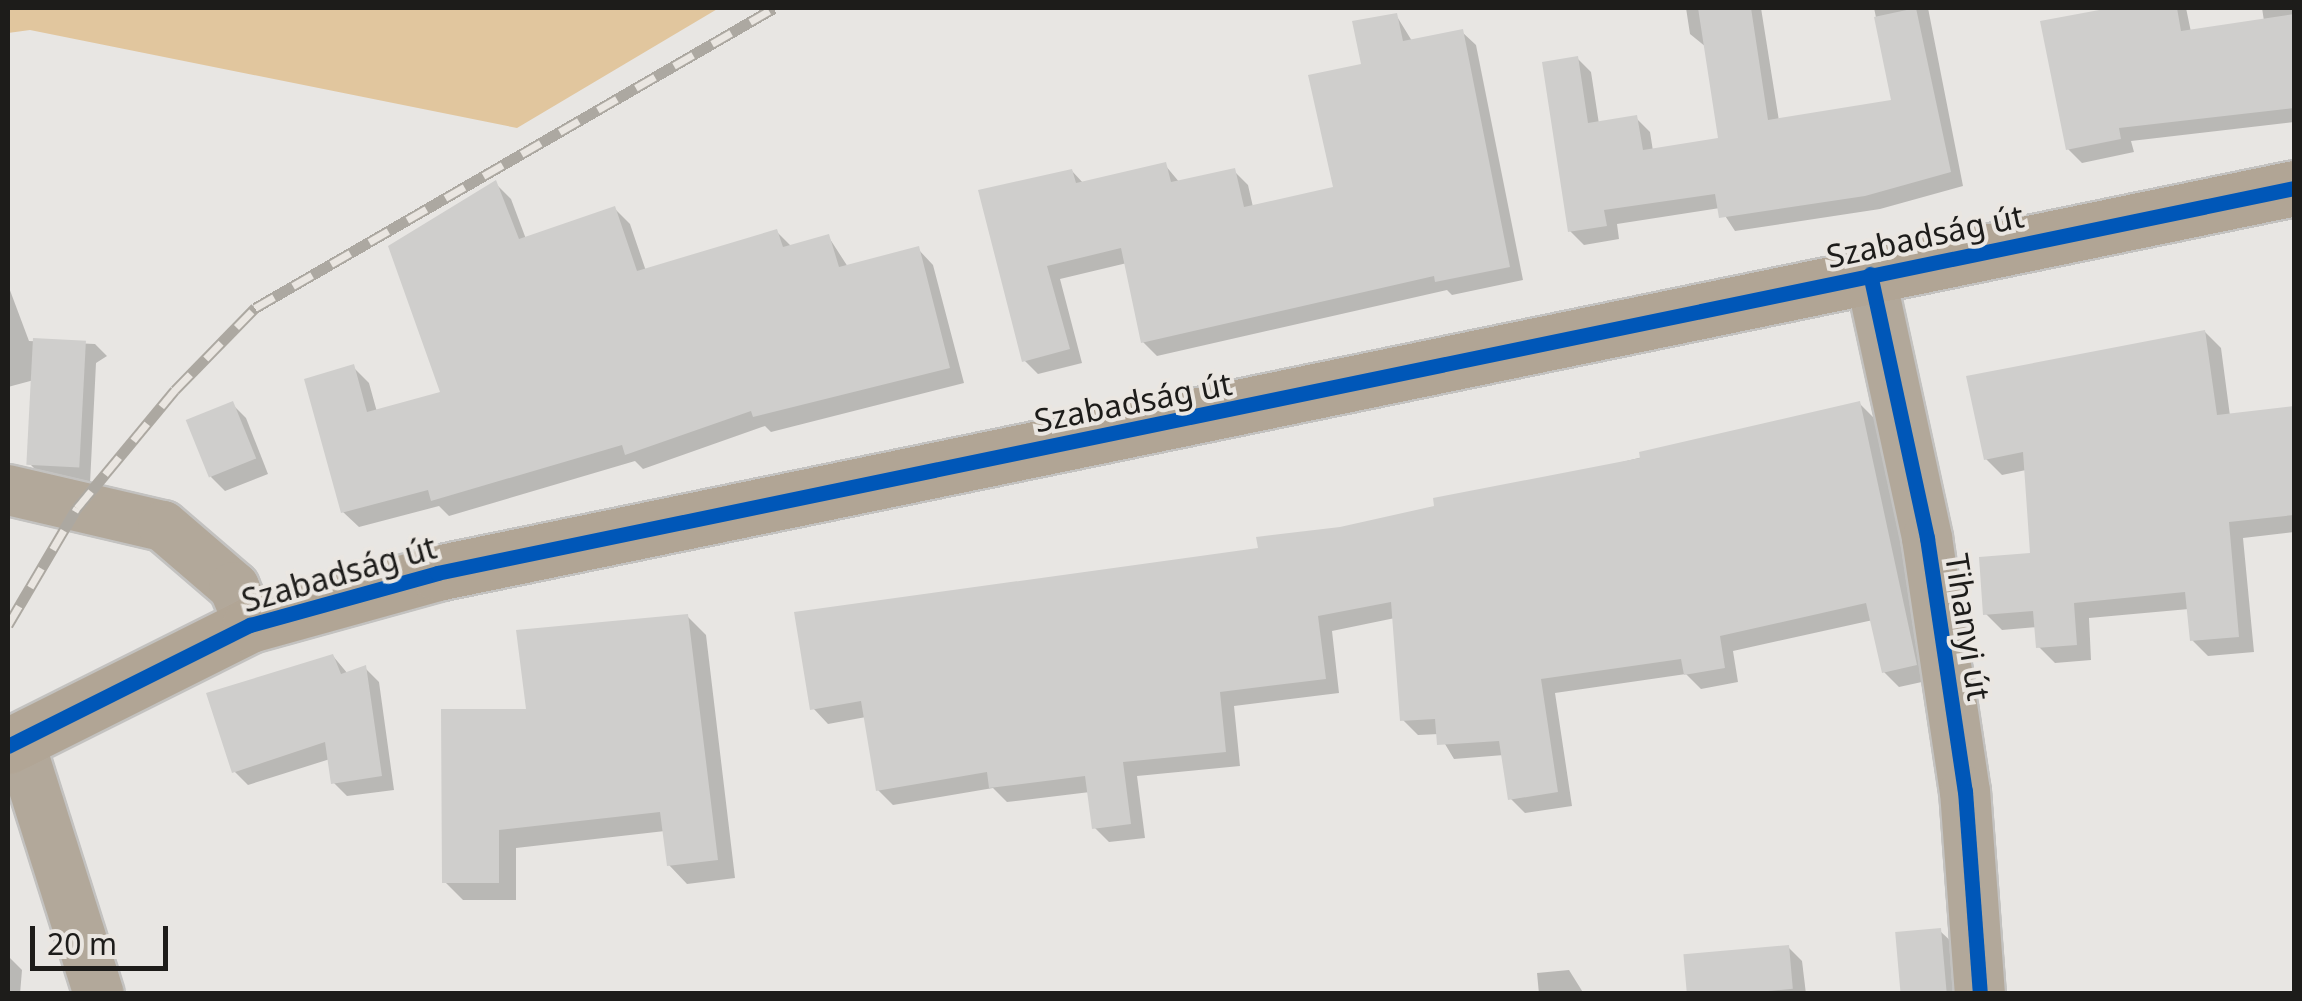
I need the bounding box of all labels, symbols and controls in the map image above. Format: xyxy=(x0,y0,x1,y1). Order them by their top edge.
street label: Szabadság út xyxy=(1823,196,2027,276)
street label: Szabadság út xyxy=(1031,364,1235,440)
street label: Szabadság út xyxy=(237,528,441,620)
street label: Tihanyi út xyxy=(1937,551,1999,703)
scale bar xyxy=(35,906,172,968)
text: 20 m xyxy=(47,923,117,964)

